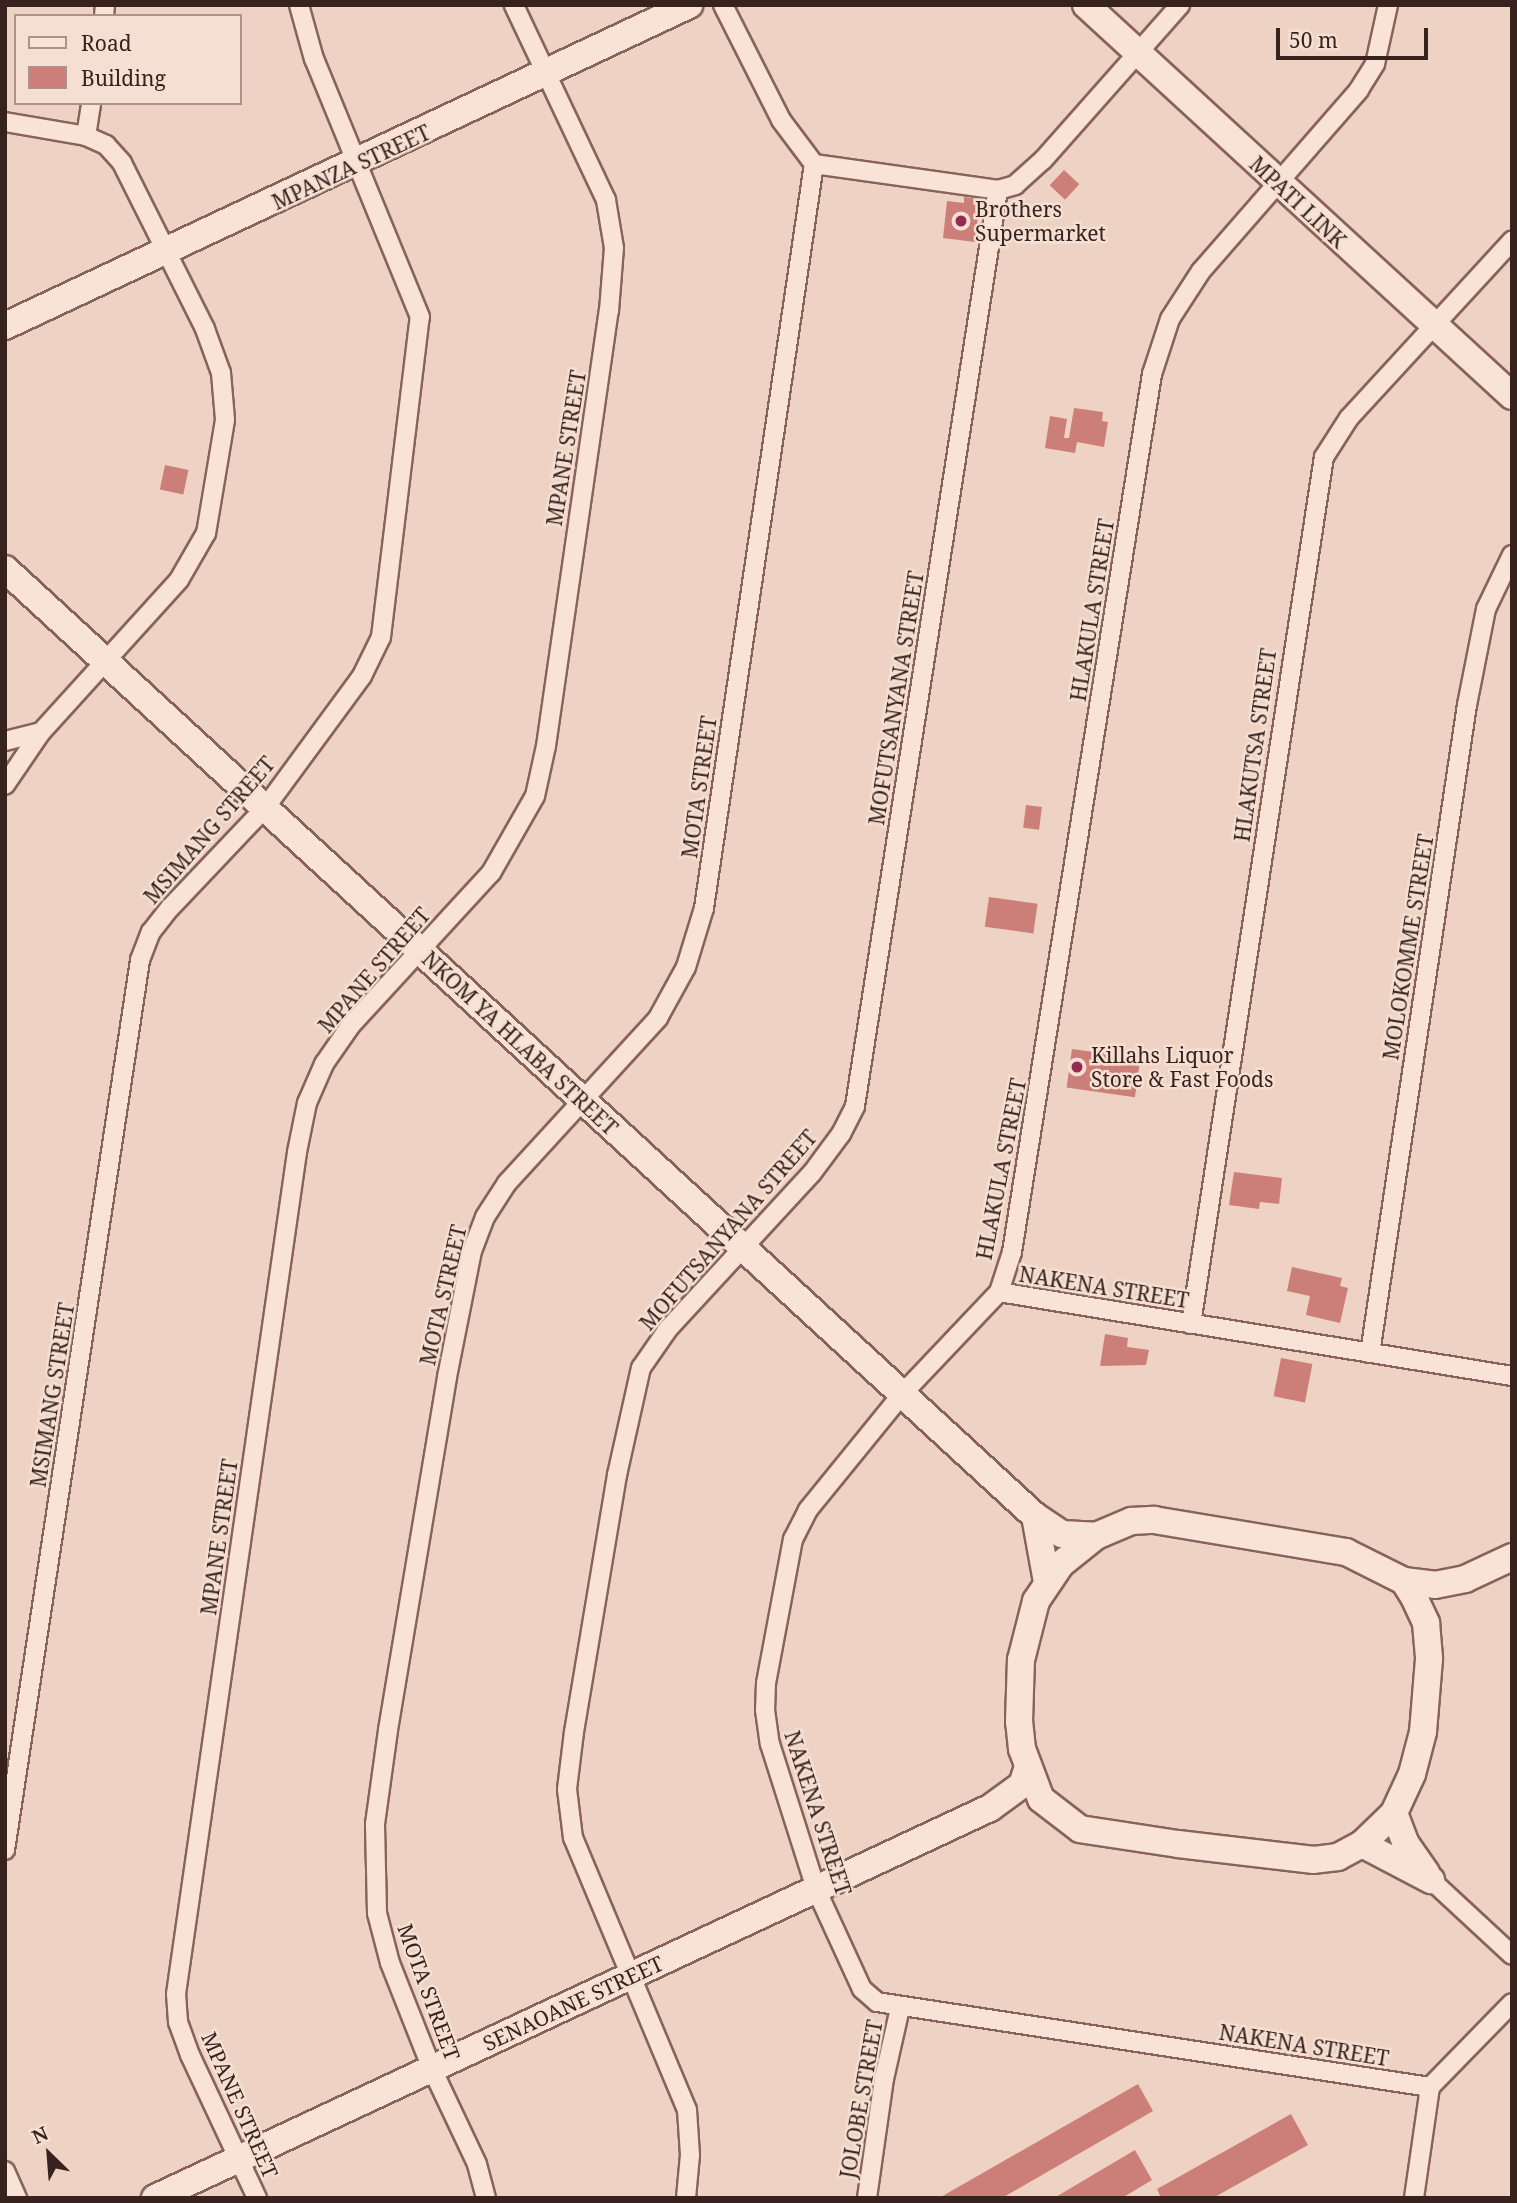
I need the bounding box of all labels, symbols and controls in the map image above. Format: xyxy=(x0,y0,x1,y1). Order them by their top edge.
legend xyxy=(14,14,242,105)
scale bar xyxy=(1279,14,1431,58)
text: 50 m xyxy=(1289,26,1338,54)
text: Road xyxy=(81,29,132,57)
text: Building xyxy=(81,64,166,92)
street label: MPANZA STREET xyxy=(268,119,434,215)
street label: MPATI LINK xyxy=(1245,151,1351,253)
place label: Brothers Supermarket xyxy=(975,196,1106,246)
marker: Brothers Supermarket xyxy=(953,213,969,229)
street label: MPANE STREET xyxy=(541,368,591,528)
street label: HLAKULA STREET xyxy=(1065,517,1119,703)
street label: MOFUTSANYANA STREET xyxy=(863,569,929,827)
street label: HLAKUTSA STREET xyxy=(1229,647,1281,843)
street label: MOTA STREET xyxy=(677,714,721,860)
street label: MSIMANG STREET xyxy=(138,751,280,909)
street label: MOLOKOMME STREET xyxy=(1378,832,1438,1062)
street label: MPANE STREET xyxy=(313,902,435,1038)
street label: NKOM YA HLABA STREET xyxy=(417,946,623,1140)
place label: Killahs Liquor Store & Fast Foods xyxy=(1091,1042,1273,1092)
marker: Killahs Liquor Store & Fast Foods xyxy=(1069,1059,1085,1075)
street label: HLAKULA STREET xyxy=(971,1076,1031,1262)
street label: MOFUTSANYANA STREET xyxy=(634,1125,822,1335)
street label: MOTA STREET xyxy=(415,1222,471,1368)
street label: NAKENA STREET xyxy=(1017,1261,1191,1313)
street label: MSIMANG STREET xyxy=(25,1301,79,1489)
street label: MPANE STREET xyxy=(196,1457,242,1617)
street label: NAKENA STREET xyxy=(780,1728,856,1898)
street label: MOTA STREET xyxy=(393,1920,465,2064)
street label: SENAOANE STREET xyxy=(479,1950,667,2056)
street label: JOLOBE STREET xyxy=(835,2018,887,2180)
street label: NAKENA STREET xyxy=(1217,2019,1391,2071)
street label: MPANE STREET xyxy=(196,2028,284,2182)
north arrow xyxy=(14,2119,84,2189)
text: N xyxy=(28,2120,52,2150)

